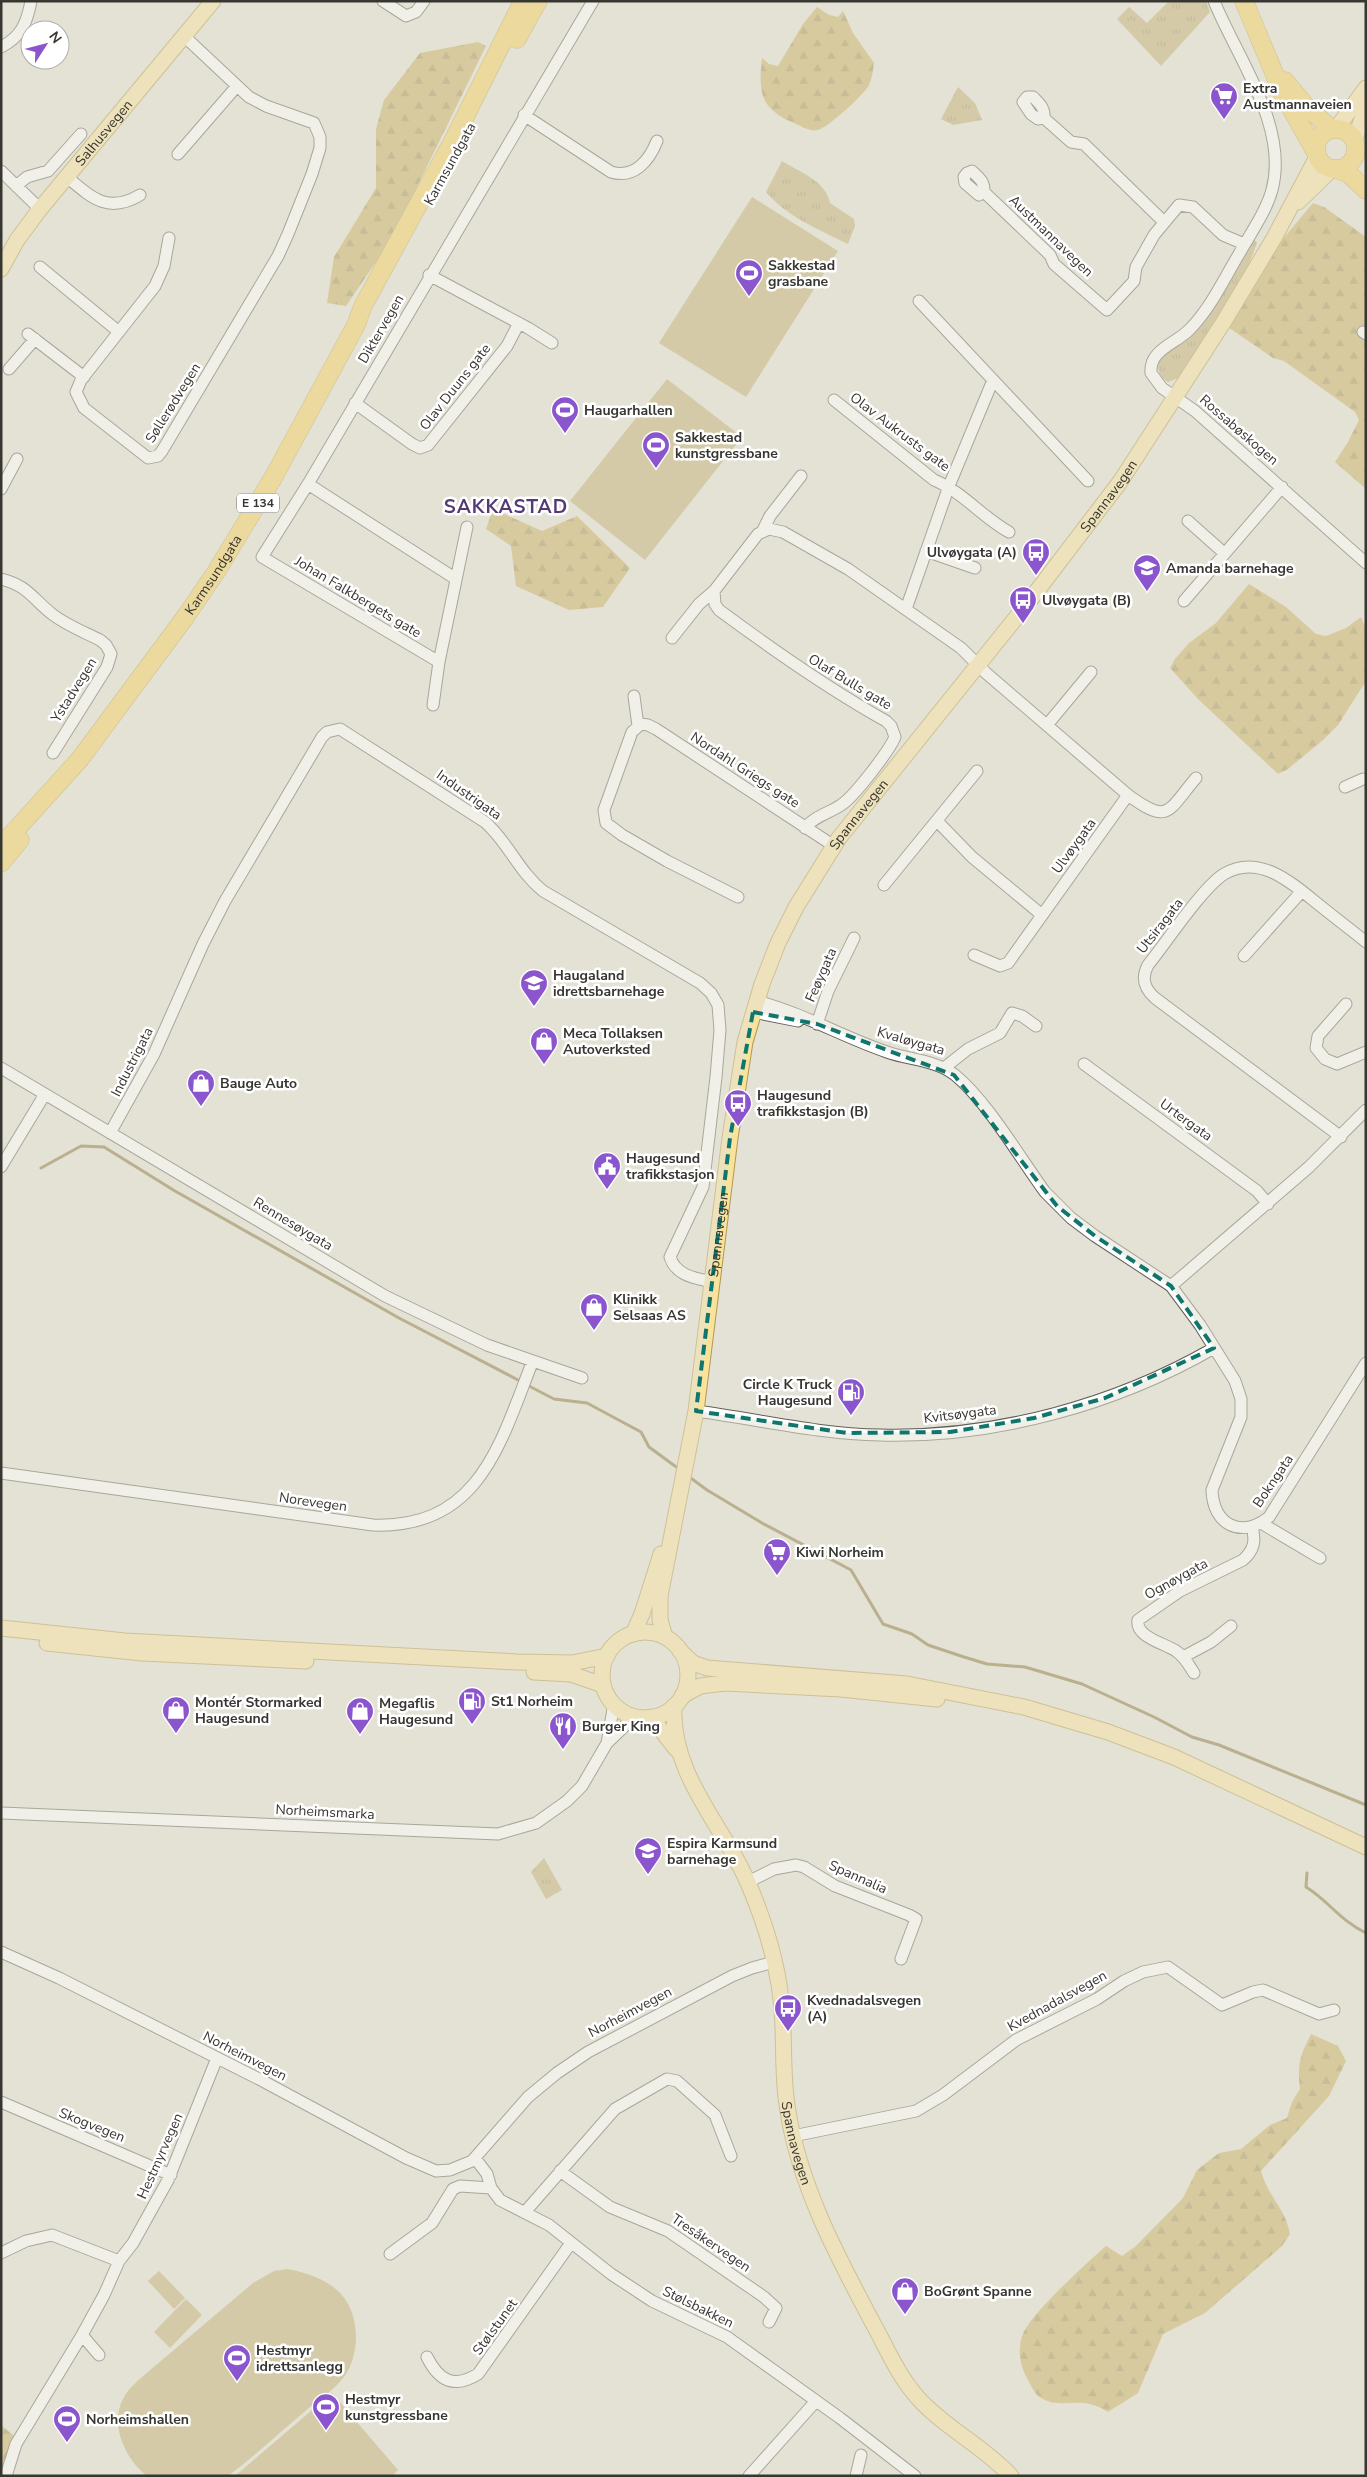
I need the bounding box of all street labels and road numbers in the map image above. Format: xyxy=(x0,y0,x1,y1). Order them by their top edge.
street label: Salhusvegen xyxy=(70,96,137,170)
street label: Karmsundgata xyxy=(419,119,481,209)
street label: Austmannavegen xyxy=(1005,191,1097,281)
street label: Diktervegen xyxy=(354,291,408,367)
street label: Olav Duuns gate xyxy=(415,340,495,434)
street label: Søllerødvegen xyxy=(141,359,205,447)
street label: Olav Aukrusts gate xyxy=(846,388,954,476)
street label: Rossabøskogen xyxy=(1195,390,1283,470)
street label: Spannavegen xyxy=(1076,456,1141,536)
road number: E 134 xyxy=(237,493,279,512)
street label: Karmsundgata xyxy=(180,531,246,618)
street label: Johan Falkbergets gate xyxy=(290,551,425,642)
street label: Olaf Bulls gate xyxy=(805,650,895,714)
street label: Ystadvegen xyxy=(46,654,101,727)
street label: Nordahl Griegs gate xyxy=(687,728,803,812)
street label: Industrigata xyxy=(433,766,505,824)
street label: Spannavegen xyxy=(824,775,892,853)
street label: Ulvøygata xyxy=(1048,815,1100,877)
street label: Utsiragata xyxy=(1132,894,1188,958)
street label: Feøygata xyxy=(801,945,841,1005)
street label: Kvaløygata xyxy=(875,1022,947,1060)
street label: Industrigata xyxy=(106,1024,158,1100)
street label: Urtergata xyxy=(1156,1094,1216,1146)
street label: Spannavegen xyxy=(703,1191,733,1278)
street label: Rennesøygata xyxy=(250,1193,336,1255)
street label: Kvitsøygata xyxy=(923,1400,997,1428)
street label: Bokngata xyxy=(1248,1451,1298,1511)
street label: Norevegen xyxy=(278,1488,348,1516)
street label: Ognøygata xyxy=(1141,1554,1211,1604)
street label: Norheimsmarka xyxy=(275,1800,375,1824)
street label: Spannalia xyxy=(826,1856,890,1898)
street label: Kvednadalsvegen xyxy=(1004,1966,1110,2036)
street label: Norheimvegen xyxy=(585,1982,675,2042)
street label: Norheimvegen xyxy=(200,2027,290,2085)
street label: Spannavegen xyxy=(777,2100,816,2187)
street label: Skogvegen xyxy=(56,2103,128,2147)
street label: Hestmyrvegen xyxy=(133,2110,187,2202)
street label: Tresåkervegen xyxy=(668,2209,754,2277)
street label: Stølsbakken xyxy=(659,2282,737,2332)
street label: Stølstunet xyxy=(468,2295,522,2359)

